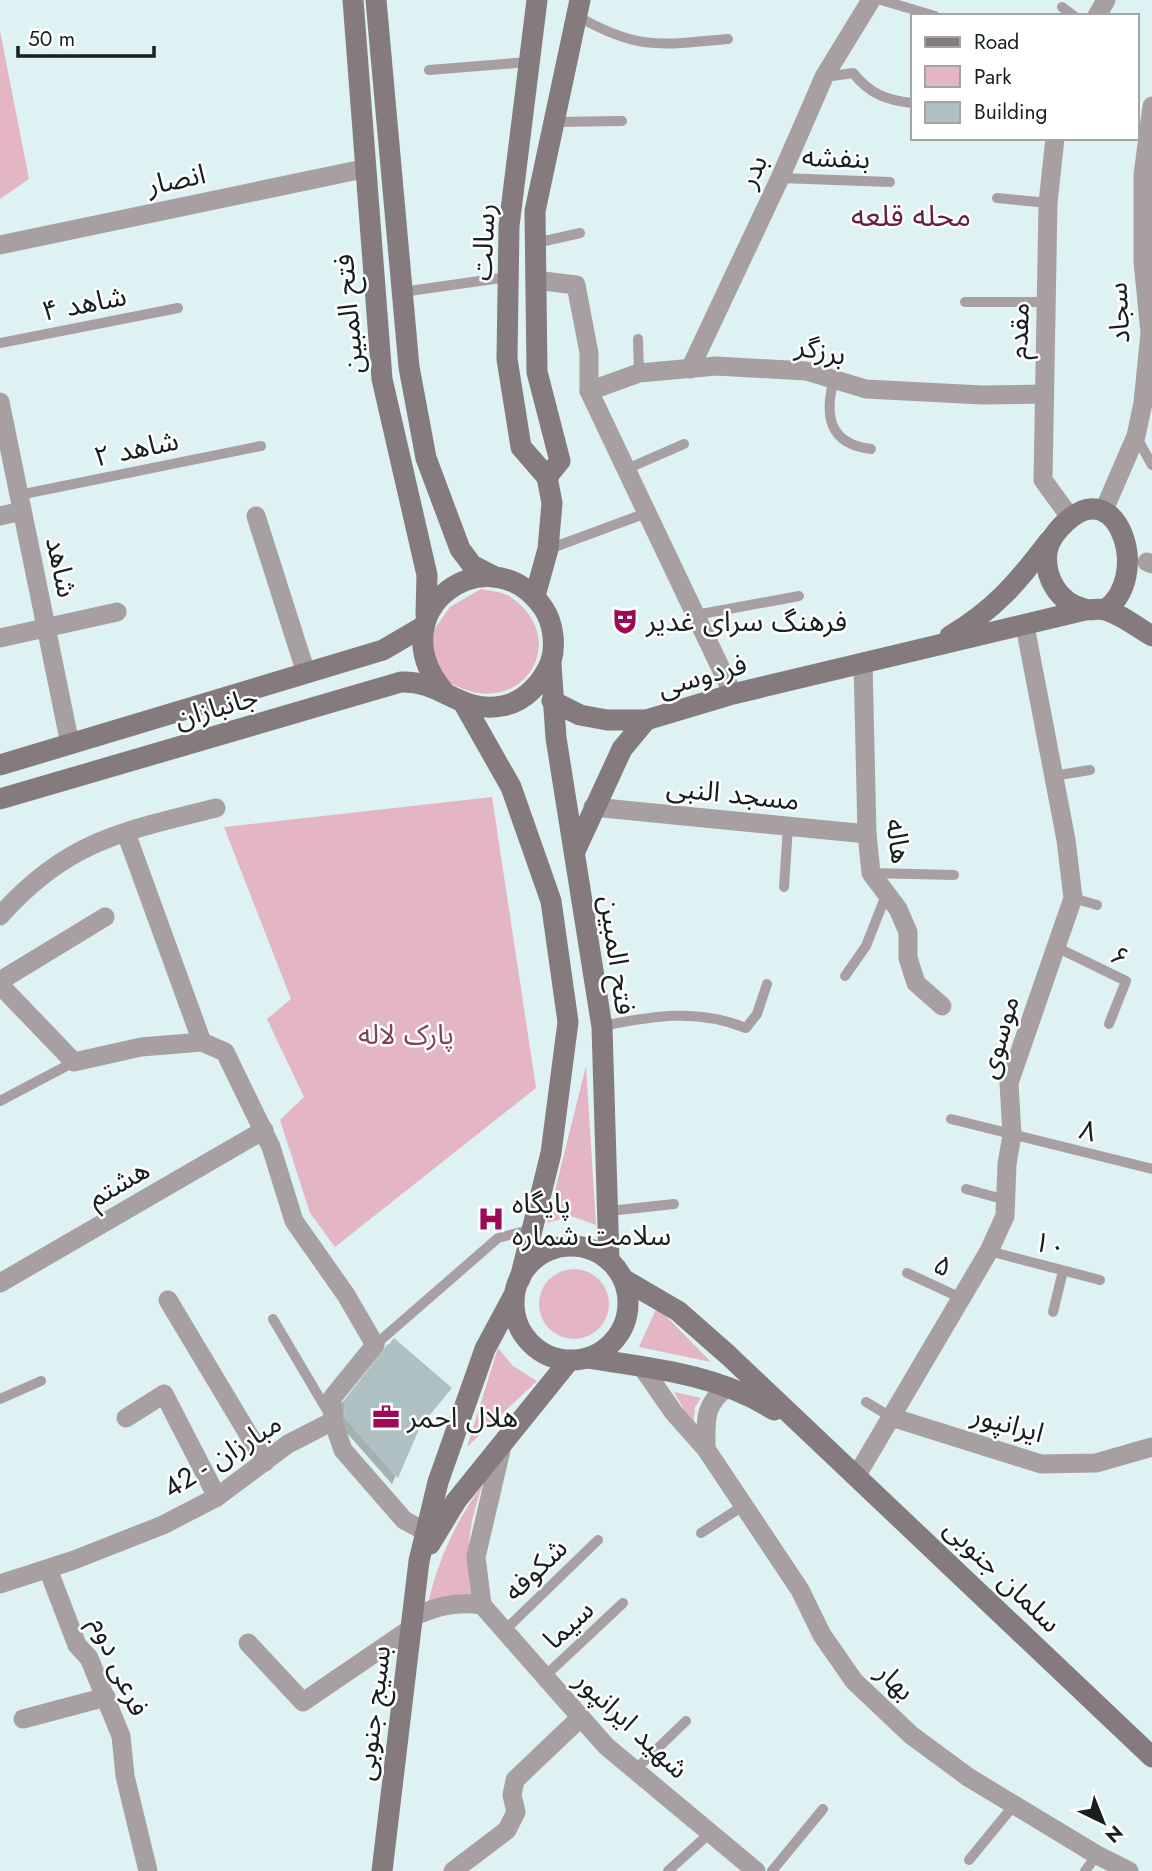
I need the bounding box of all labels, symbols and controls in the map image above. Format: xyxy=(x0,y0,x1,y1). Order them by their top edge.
scale bar xyxy=(18,14,154,58)
legend xyxy=(911,14,1138,140)
text: 50 m xyxy=(28,24,75,54)
text: Road xyxy=(974,27,1019,57)
text: Park xyxy=(974,62,1012,92)
text: Building xyxy=(974,97,1047,127)
street label: بنفشه xyxy=(801,136,871,179)
street label: بدر xyxy=(727,148,778,196)
street label: انصار xyxy=(142,153,209,206)
district label: محله قلعه xyxy=(851,194,971,237)
street label: رسالت xyxy=(461,202,506,282)
street label: فتح المبین xyxy=(323,252,374,376)
street label: شاهد ۴ xyxy=(38,275,130,332)
street label: سجاد xyxy=(1096,281,1141,345)
street label: مقدم xyxy=(997,302,1040,360)
street label: برزگر xyxy=(791,325,850,376)
street label: شاهد ۲ xyxy=(90,420,182,477)
street label: شاهد xyxy=(35,533,88,601)
place label: فرهنگ سرای غدیر xyxy=(645,601,847,642)
theatre icon: فرهنگ سرای غدیر xyxy=(610,606,640,636)
street label: فردوسی xyxy=(653,643,752,708)
street label: جانبازان xyxy=(169,676,263,739)
street label: مسجد النبی xyxy=(664,766,801,821)
street label: هاله xyxy=(875,816,922,866)
street label: فتح المبین xyxy=(589,893,646,1017)
street label: ۶ xyxy=(1102,935,1138,978)
street label: موسوی xyxy=(967,991,1030,1083)
park label: پارک لاله xyxy=(358,1014,454,1055)
street label: ۸ xyxy=(1075,1109,1101,1152)
street label: هشتم xyxy=(79,1149,158,1219)
place label: پایگاه سلامت شماره xyxy=(512,1183,671,1256)
hospital icon: پایگاه سلامت شماره xyxy=(476,1204,506,1234)
street label: ۱۰ xyxy=(1029,1221,1071,1268)
street label: ۵ xyxy=(927,1243,959,1287)
street label: ایرانپور xyxy=(966,1393,1049,1453)
place label: هلال احمر xyxy=(406,1397,518,1438)
office icon: هلال احمر xyxy=(371,1402,401,1432)
street label: مبارزان - 42 xyxy=(155,1403,290,1508)
street label: سلمان جنوبی xyxy=(935,1509,1071,1642)
street label: شکوفه xyxy=(494,1528,577,1610)
street label: سیما xyxy=(534,1590,603,1659)
street label: فرعی دوم xyxy=(79,1610,160,1723)
street label: بسیج جنوبی xyxy=(344,1643,401,1783)
street label: بهار xyxy=(866,1652,924,1710)
street label: شهید ایرانپور xyxy=(564,1660,698,1788)
north arrow xyxy=(1068,1787,1138,1857)
text: N xyxy=(1100,1819,1129,1849)

